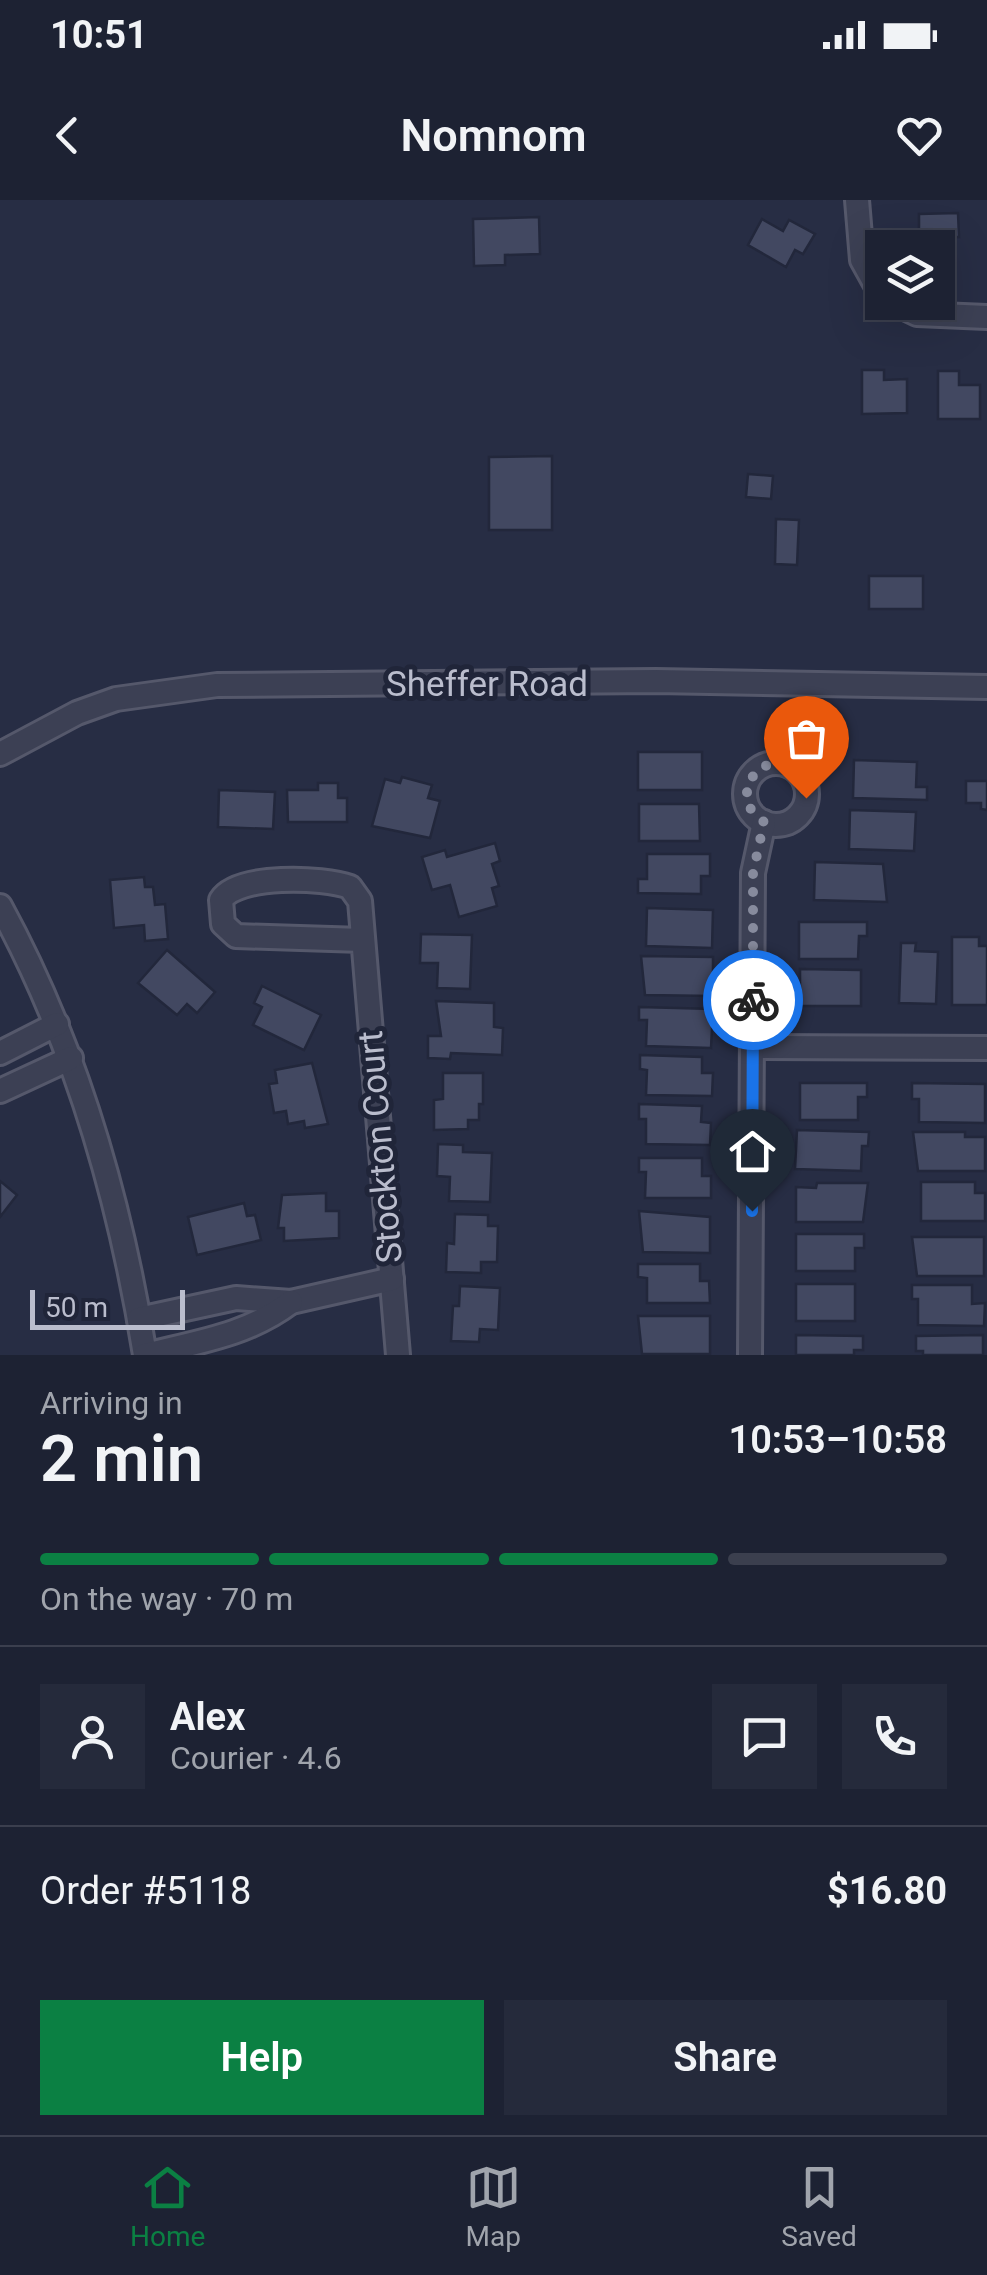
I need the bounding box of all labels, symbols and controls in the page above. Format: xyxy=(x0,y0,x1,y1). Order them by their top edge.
text: 10:51 xyxy=(50,13,148,57)
icon: back xyxy=(40,108,95,163)
icon: heart xyxy=(892,108,947,163)
text: Nomnom xyxy=(400,109,587,162)
map controls xyxy=(865,230,955,320)
button: layers xyxy=(865,230,955,320)
street label: Sheffer Road xyxy=(386,664,588,705)
pin xyxy=(764,696,849,799)
icon: bag xyxy=(779,711,834,766)
courier xyxy=(703,950,803,1050)
icon: bike xyxy=(726,973,781,1028)
street label: Stockton Court xyxy=(350,1029,411,1265)
pin xyxy=(710,1109,795,1212)
icon: home xyxy=(725,1124,780,1179)
scale bar xyxy=(30,1285,185,1330)
text: 50 m xyxy=(45,1291,108,1324)
text: Arriving in xyxy=(40,1384,183,1422)
text: 10:53–10:58 xyxy=(728,1418,947,1462)
text: 2 min xyxy=(40,1421,203,1497)
text: On the way · 70 m xyxy=(40,1580,293,1618)
button: person xyxy=(40,1684,145,1789)
button: chat xyxy=(712,1684,817,1789)
button: phone xyxy=(842,1684,947,1789)
text: Alex xyxy=(170,1695,245,1739)
text: Courier · 4.6 xyxy=(170,1739,342,1777)
text: Order #5118 xyxy=(40,1869,251,1913)
text: $16.80 xyxy=(827,1869,947,1913)
button: Help xyxy=(40,2000,484,2115)
button: Share xyxy=(504,2000,947,2115)
tab: Home xyxy=(130,2160,205,2253)
tab: Map xyxy=(466,2160,521,2253)
tab: Saved xyxy=(781,2160,857,2253)

